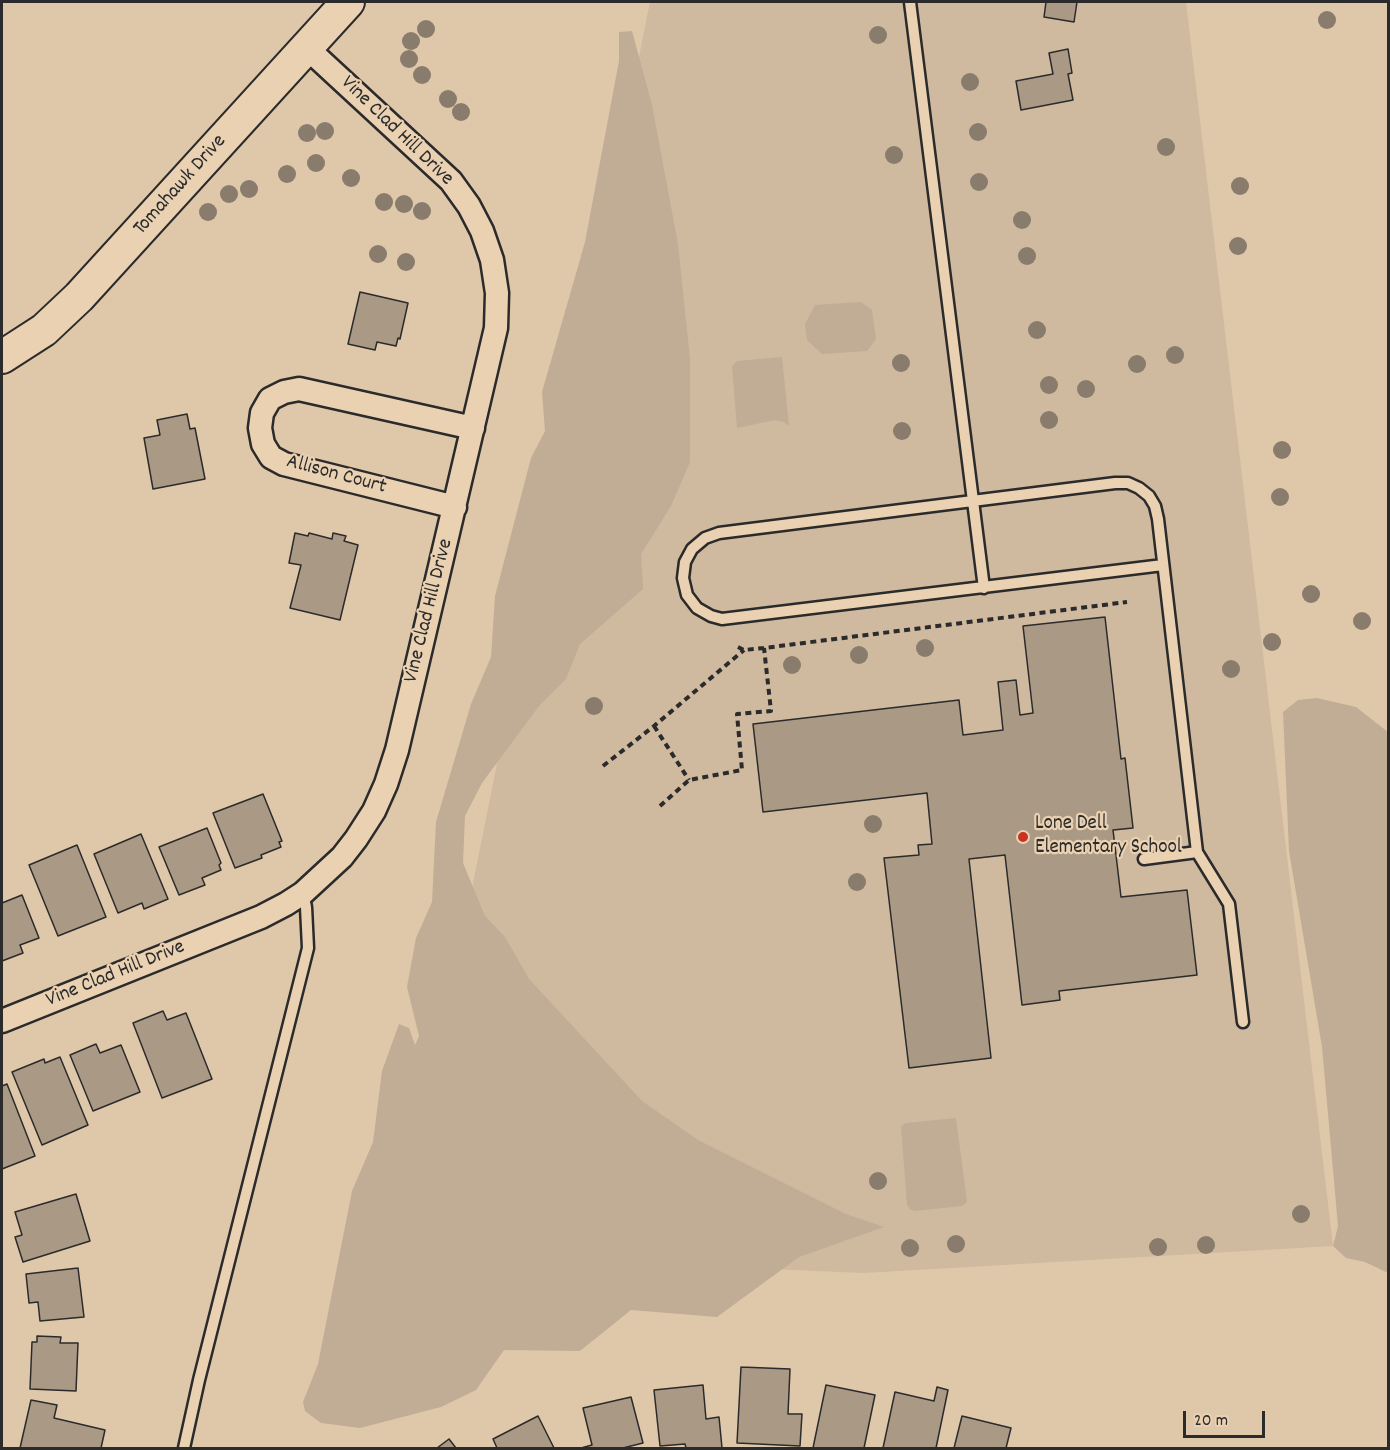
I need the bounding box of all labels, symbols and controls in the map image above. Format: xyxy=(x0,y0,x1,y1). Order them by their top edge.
street label: Vine Clad Hill Drive xyxy=(334,72,458,192)
street label: Tomahawk Drive xyxy=(129,130,233,242)
street label: Allison Court xyxy=(283,451,389,501)
street label: Vine Clad Hill Drive xyxy=(400,536,460,686)
place label: Lone Dell Elementary School xyxy=(1035,812,1182,862)
marker: Lone Dell Elementary School xyxy=(1016,830,1030,844)
street label: Vine Clad Hill Drive xyxy=(43,936,189,1014)
scale bar xyxy=(1186,1399,1268,1437)
text: 20 m xyxy=(1194,1409,1228,1434)

